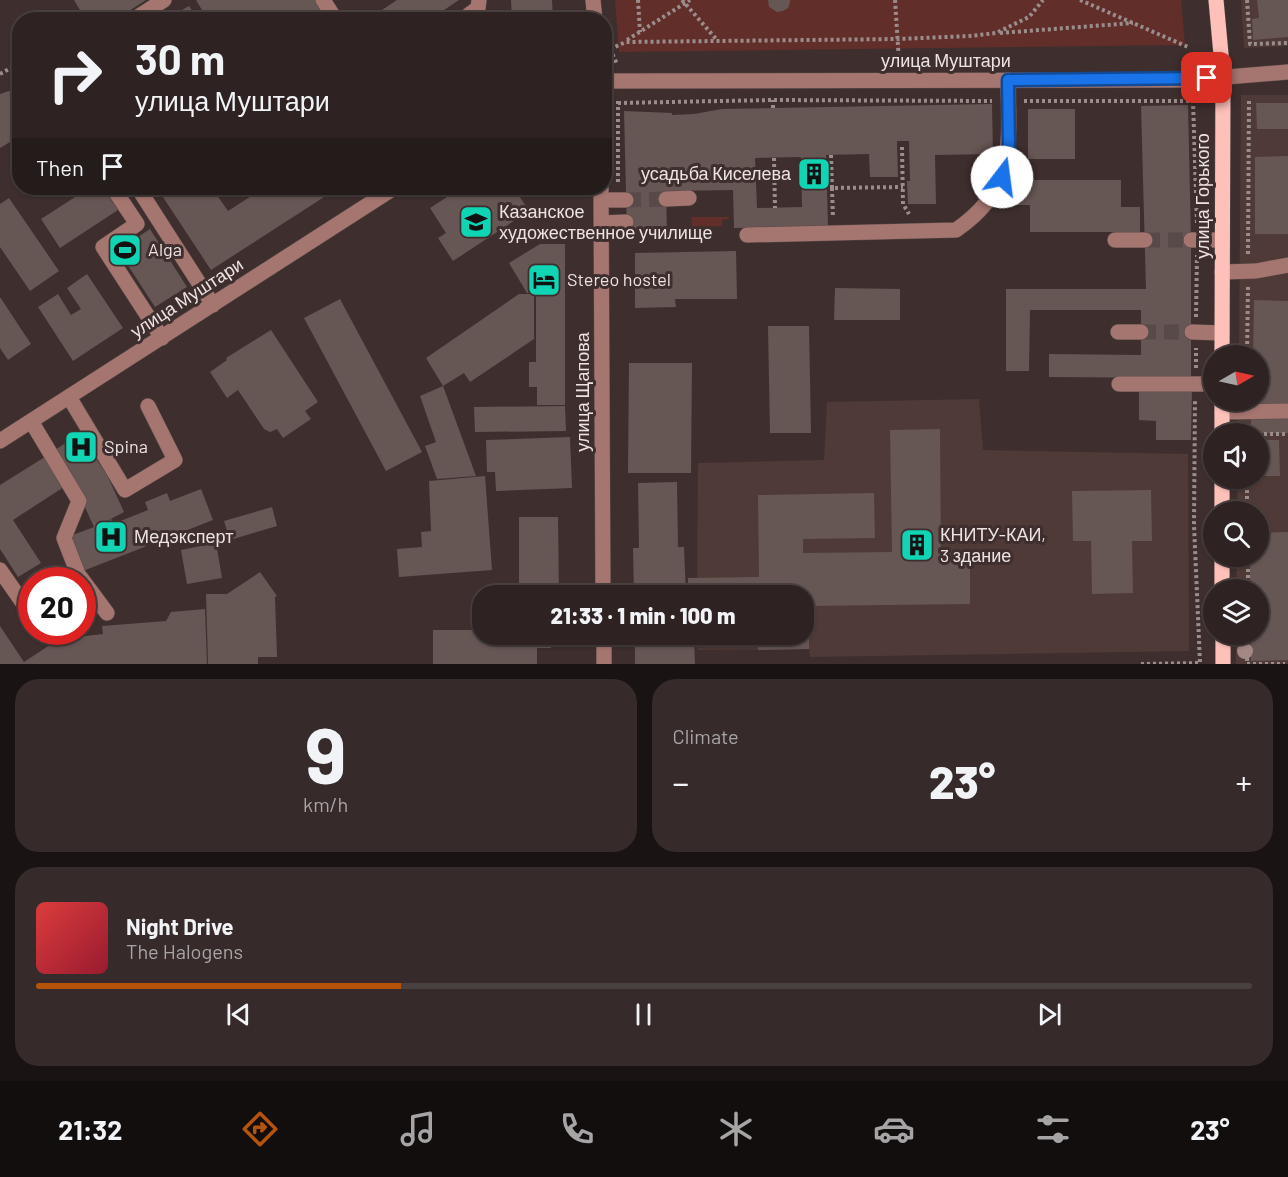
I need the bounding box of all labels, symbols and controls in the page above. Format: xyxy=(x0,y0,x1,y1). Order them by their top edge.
text: 30 m xyxy=(135,33,225,83)
icon: right xyxy=(36,36,114,114)
street label: улица Муштари xyxy=(881,49,1011,71)
pin xyxy=(1181,52,1232,103)
icon: arrive xyxy=(1190,61,1223,94)
text: улица Муштари xyxy=(135,84,330,116)
street label: улица Горького xyxy=(1191,133,1213,259)
position arrow xyxy=(970,145,1034,209)
icon: arrive xyxy=(96,150,129,183)
text: Then xyxy=(36,154,84,180)
building icon: усадьба Киселева xyxy=(796,156,832,192)
place label: усадьба Киселева xyxy=(641,162,792,184)
place label: Казанское художественное училище xyxy=(499,200,713,243)
school or university icon: Казанское художественное училище xyxy=(458,204,494,240)
sports icon: Alga xyxy=(107,232,143,268)
place label: Alga xyxy=(148,238,182,260)
street label: улица Муштари xyxy=(126,253,247,342)
hotel icon: Stereo hostel xyxy=(526,262,562,298)
place label: Stereo hostel xyxy=(567,268,671,290)
street label: улица Щапова xyxy=(571,331,593,452)
north arrow xyxy=(1203,345,1269,411)
map controls xyxy=(1203,345,1269,645)
button: sound xyxy=(1203,423,1269,489)
hospital icon: Spina xyxy=(63,429,99,465)
place label: Spina xyxy=(104,435,148,457)
button: search xyxy=(1203,501,1269,567)
hospital icon: Медэксперт xyxy=(93,519,129,555)
place label: КНИТУ-КАИ, 3 здание xyxy=(940,523,1046,566)
place label: Медэксперт xyxy=(134,525,233,547)
building icon: КНИТУ-КАИ, 3 здание xyxy=(899,527,935,563)
speed limit sign: 20 xyxy=(18,567,96,645)
button: layers xyxy=(1203,579,1269,645)
text: 21:33 · 1 min · 100 m xyxy=(550,602,736,628)
text: 9 xyxy=(305,706,346,800)
text: Climate xyxy=(673,724,739,748)
text: 23° xyxy=(929,754,995,808)
text: − xyxy=(673,762,689,802)
text: + xyxy=(1235,762,1252,802)
text: km/h xyxy=(303,792,348,816)
text: Night Drive xyxy=(126,913,234,939)
text: The Halogens xyxy=(126,939,243,963)
icon: previous xyxy=(222,998,255,1031)
icon: pause xyxy=(627,998,660,1031)
icon: next xyxy=(1033,998,1066,1031)
icon: directions xyxy=(239,1108,281,1150)
icon: music xyxy=(397,1108,439,1150)
icon: phone xyxy=(556,1108,598,1150)
icon: climate xyxy=(715,1108,757,1150)
icon: car xyxy=(873,1108,915,1150)
icon: filters xyxy=(1032,1108,1074,1150)
text: 21:32 xyxy=(58,1113,122,1145)
text: 23° xyxy=(1190,1113,1230,1145)

